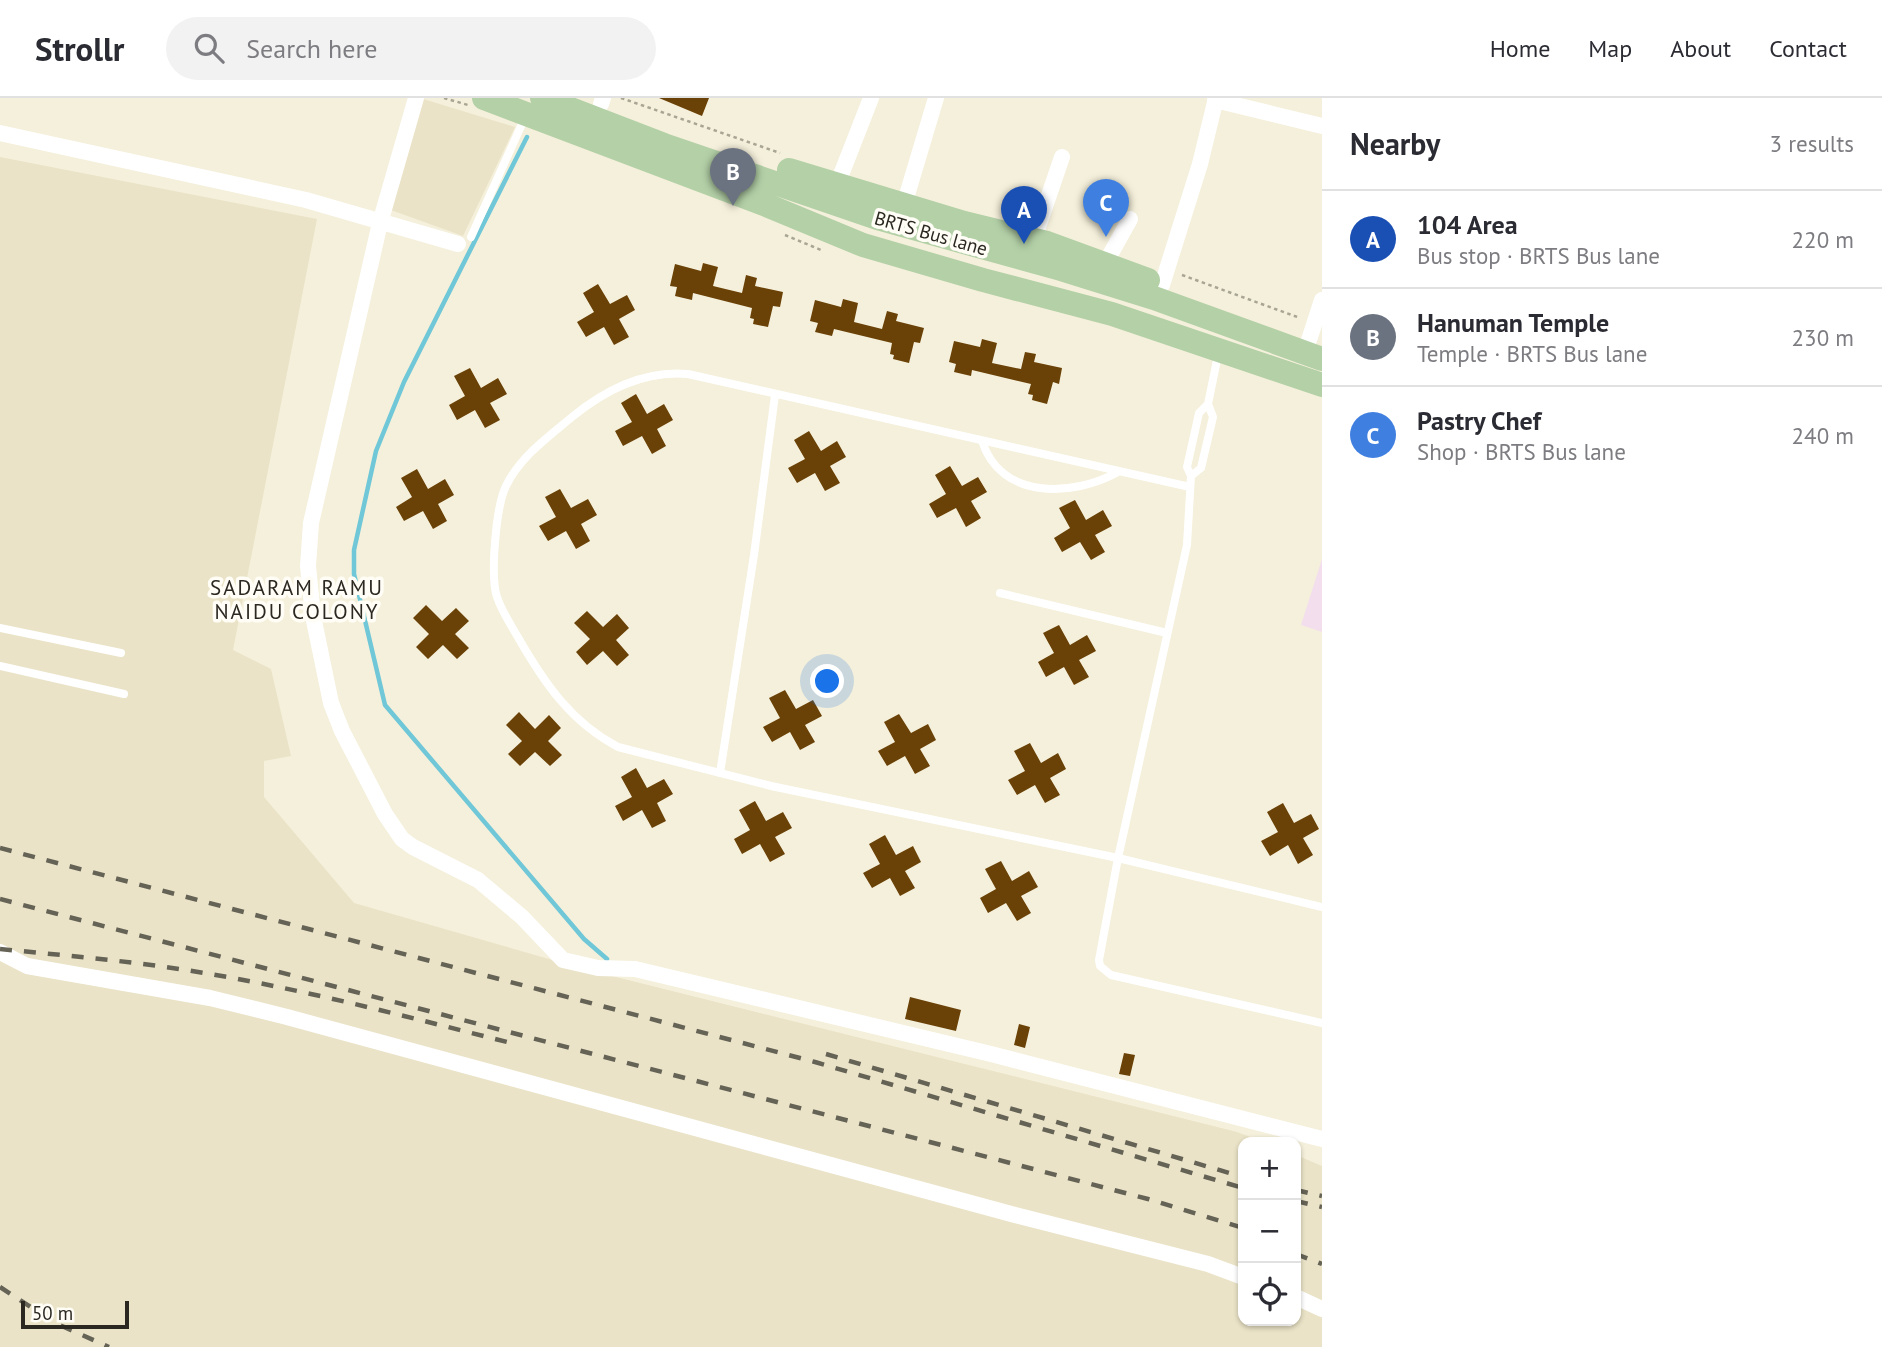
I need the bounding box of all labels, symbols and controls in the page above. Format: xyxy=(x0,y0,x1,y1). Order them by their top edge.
search box xyxy=(166,17,656,80)
text: Strollr xyxy=(35,27,124,70)
icon: search xyxy=(190,29,228,67)
text: Search here xyxy=(246,32,377,65)
text: Home xyxy=(1490,33,1550,64)
text: Map xyxy=(1588,33,1632,64)
text: About xyxy=(1670,33,1731,64)
text: Contact xyxy=(1769,33,1847,64)
text: Nearby xyxy=(1350,124,1440,163)
text: 3 results xyxy=(1770,129,1854,158)
pin: B xyxy=(710,148,756,206)
pin: C xyxy=(1083,179,1129,237)
pin: A xyxy=(1001,186,1047,244)
street label: BRTS Bus lane xyxy=(872,205,990,261)
text: 104 Area xyxy=(1417,208,1518,241)
text: A xyxy=(1366,225,1380,254)
text: 220 m xyxy=(1792,225,1854,254)
text: Bus stop · BRTS Bus lane xyxy=(1417,241,1660,270)
text: Hanuman Temple xyxy=(1417,306,1609,339)
text: B xyxy=(1366,323,1380,352)
text: 230 m xyxy=(1792,323,1854,352)
text: Temple · BRTS Bus lane xyxy=(1417,339,1647,368)
text: Pastry Chef xyxy=(1417,404,1541,437)
text: C xyxy=(1367,421,1379,450)
text: 240 m xyxy=(1792,421,1854,450)
text: Shop · BRTS Bus lane xyxy=(1417,437,1626,466)
district label: SADARAM RAMU NAIDU COLONY xyxy=(210,574,384,625)
your location xyxy=(810,664,844,698)
map controls xyxy=(1238,1137,1301,1326)
button: + xyxy=(1238,1137,1301,1200)
button: − xyxy=(1238,1200,1301,1263)
button: locate xyxy=(1238,1263,1301,1326)
scale bar xyxy=(21,1298,130,1330)
text: 50 m xyxy=(32,1301,73,1325)

